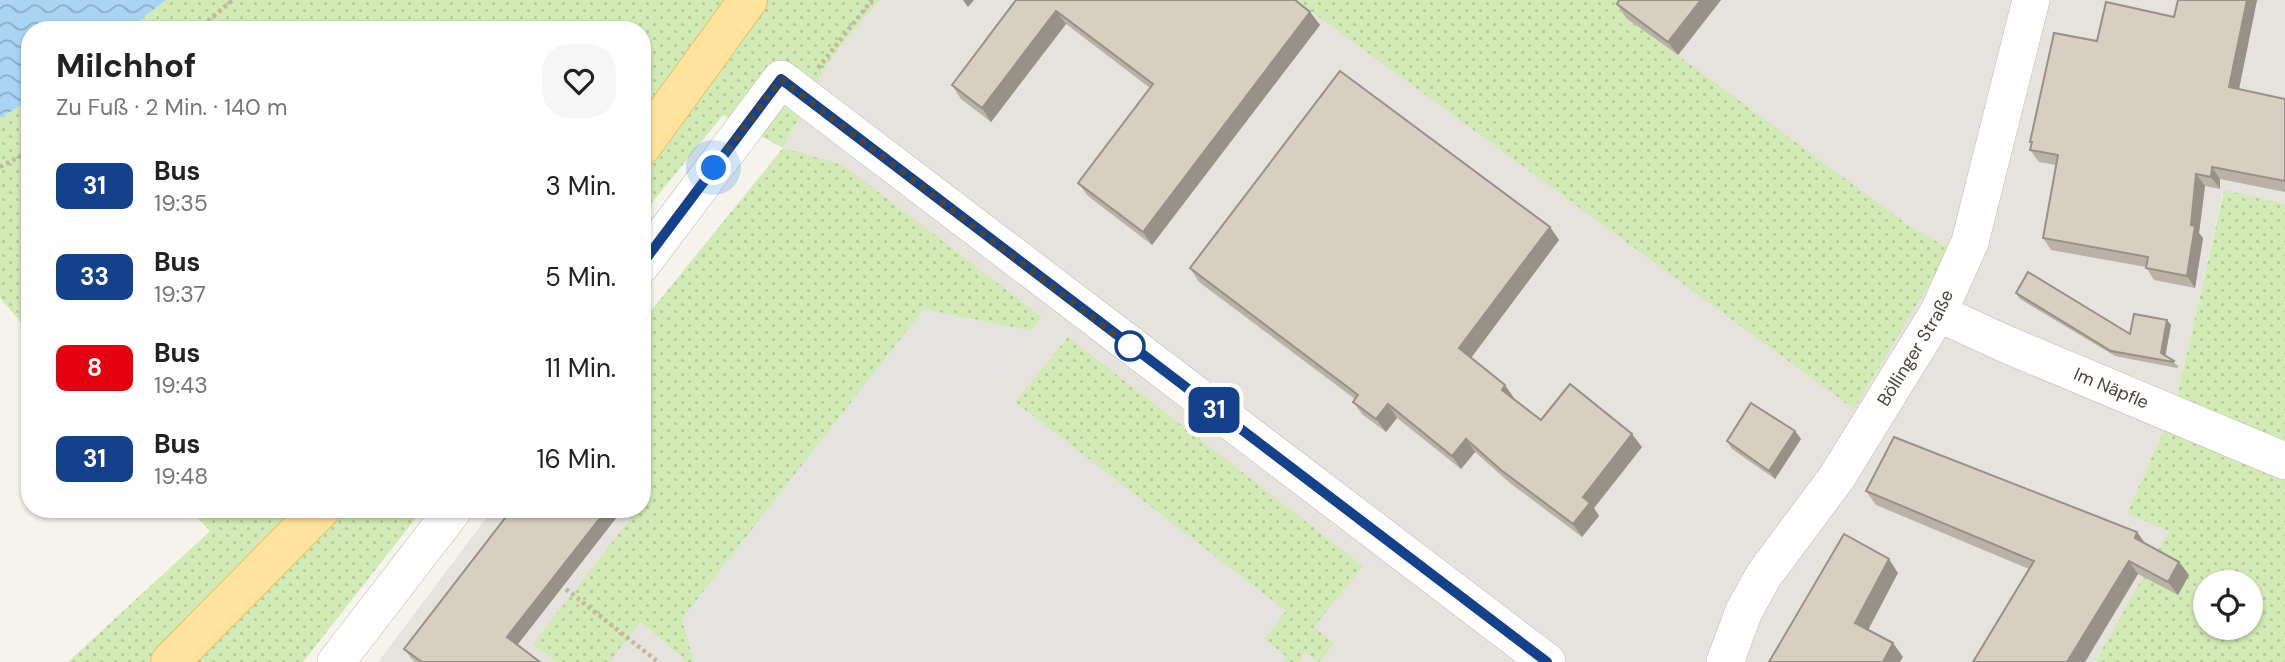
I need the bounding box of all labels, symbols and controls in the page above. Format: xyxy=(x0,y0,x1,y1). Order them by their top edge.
text: Milchhof xyxy=(56,44,196,87)
button: heart xyxy=(542,44,616,118)
text: Zu Fuß · 2 Min. · 140 m xyxy=(56,92,287,122)
your location xyxy=(696,150,731,185)
text: Bus xyxy=(154,154,200,188)
text: 3 Min. xyxy=(546,169,616,203)
text: 31 xyxy=(83,170,106,201)
text: 19:35 xyxy=(154,188,208,218)
text: Bus xyxy=(154,245,200,279)
text: 5 Min. xyxy=(545,260,616,294)
text: 33 xyxy=(80,261,109,292)
text: 19:37 xyxy=(154,279,206,309)
street label: Böllinger Straße xyxy=(1872,286,1959,411)
unlabelled marker xyxy=(1115,331,1145,361)
text: Bus xyxy=(154,336,200,370)
text: 11 Min. xyxy=(545,351,616,385)
text: 8 xyxy=(87,352,102,383)
street label: Im Näpfle xyxy=(2070,362,2152,415)
text: 19:43 xyxy=(154,370,208,400)
line badge: 31 xyxy=(1182,387,1246,433)
text: 31 xyxy=(1202,394,1226,425)
text: Bus xyxy=(154,427,200,461)
text: 16 Min. xyxy=(536,442,616,476)
text: 31 xyxy=(83,443,106,474)
text: 19:48 xyxy=(154,461,208,491)
map controls xyxy=(2193,570,2263,640)
button: locate xyxy=(2193,570,2263,640)

